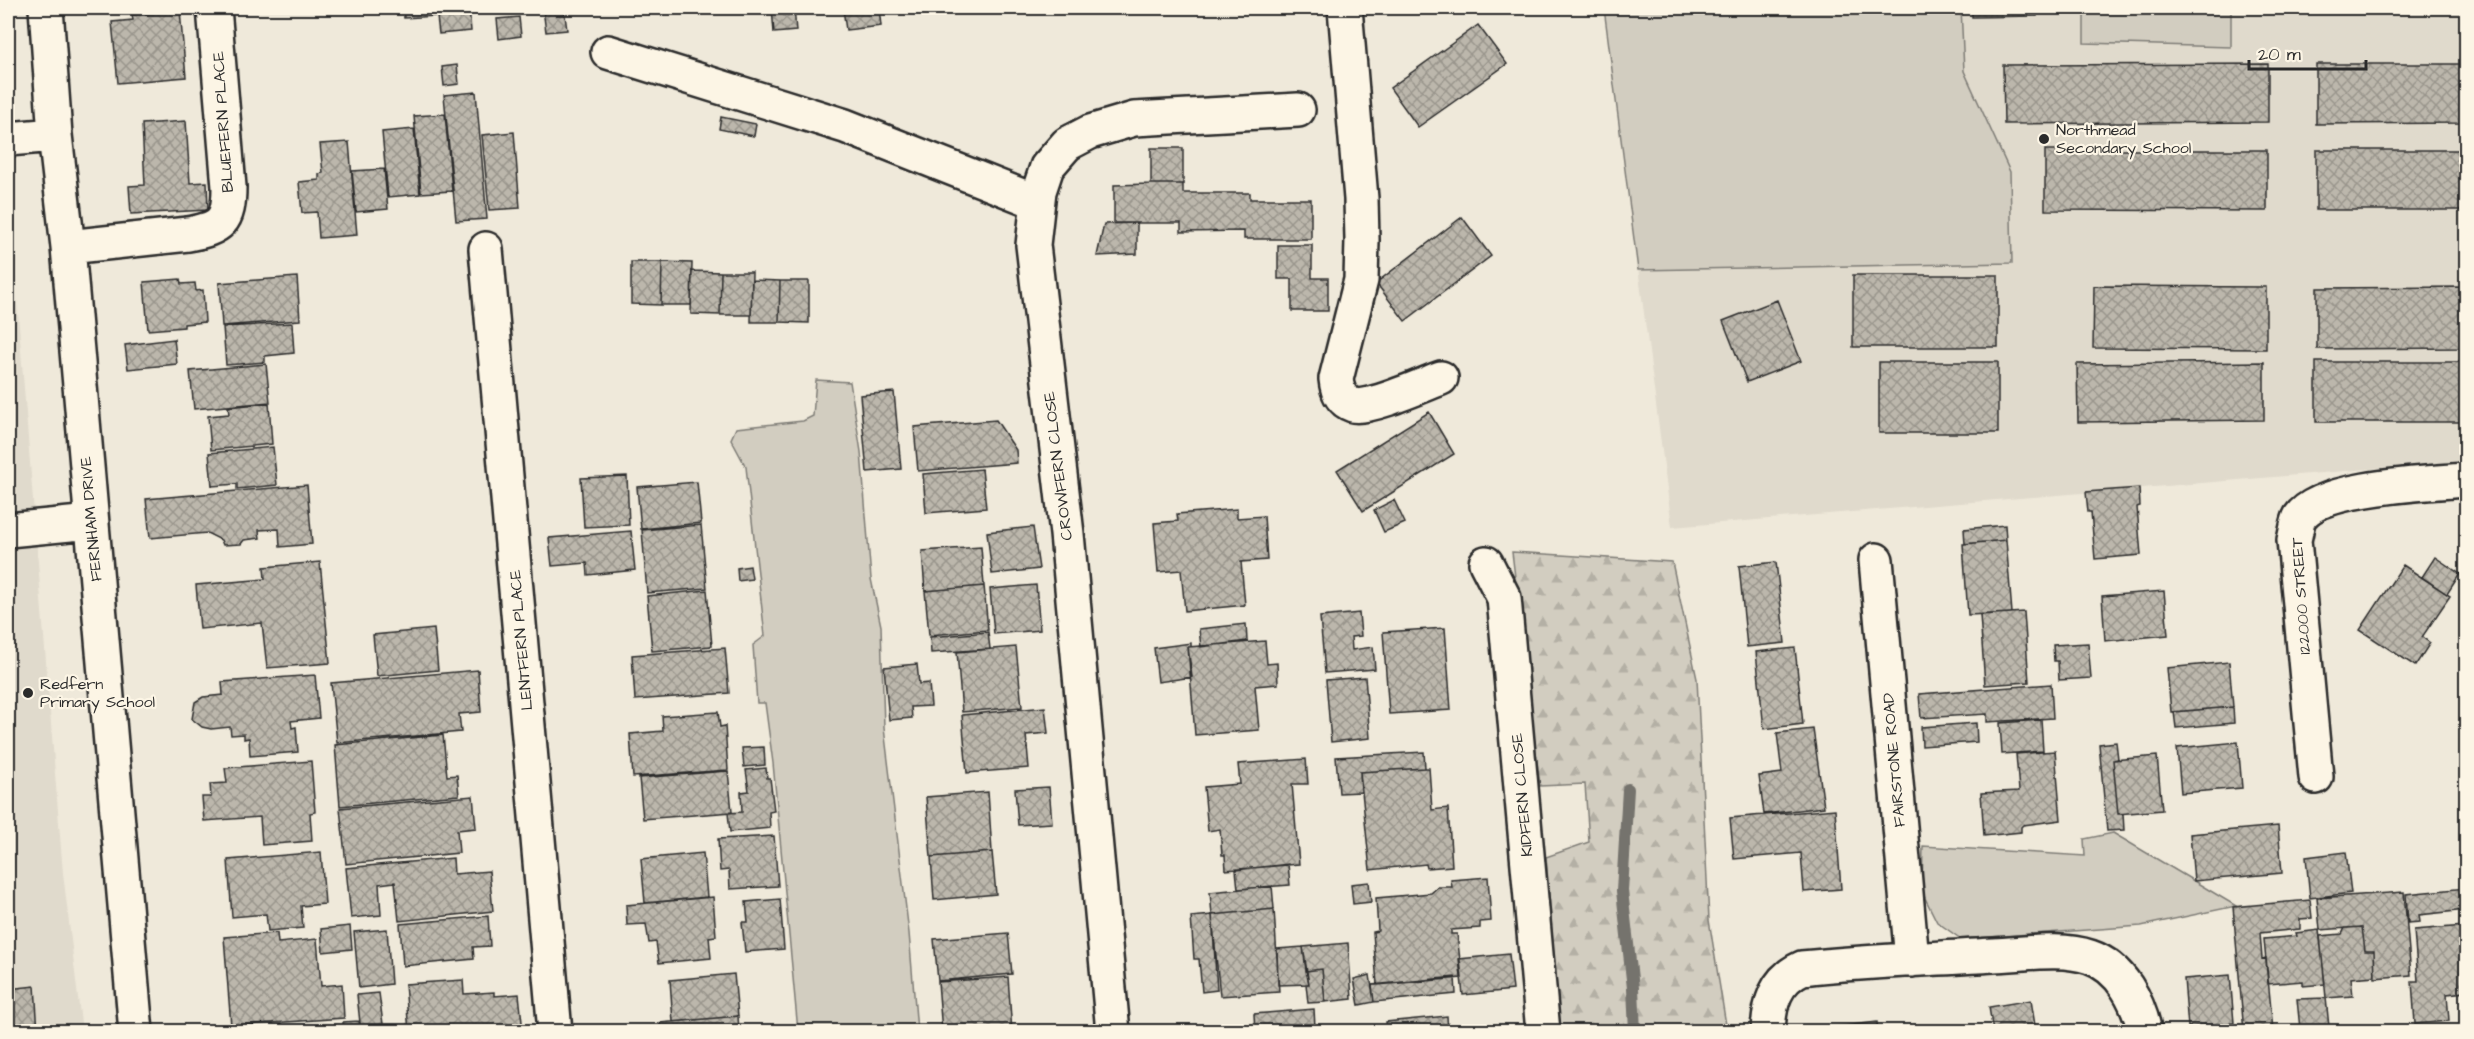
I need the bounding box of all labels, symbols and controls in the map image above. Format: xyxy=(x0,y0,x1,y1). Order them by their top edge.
scale bar xyxy=(2249,33,2366,71)
text: 20 m xyxy=(2258,42,2301,67)
street label: BLUEFERN PLACE xyxy=(207,50,239,193)
place label: Northmead Secondary School xyxy=(2056,119,2191,160)
marker: Northmead Secondary School xyxy=(2037,132,2051,146)
street label: CROWFERN CLOSE xyxy=(1038,390,1078,542)
street label: FERNHAM DRIVE xyxy=(75,455,107,582)
street label: 122000 STREET xyxy=(2286,537,2316,655)
street label: LENTFERN PLACE xyxy=(504,568,538,711)
place label: Redfern Primary School xyxy=(40,673,155,714)
marker: Redfern Primary School xyxy=(21,686,35,700)
street label: FAIRSTONE ROAD xyxy=(1877,692,1911,828)
street label: KIDFERN CLOSE xyxy=(1506,732,1538,858)

